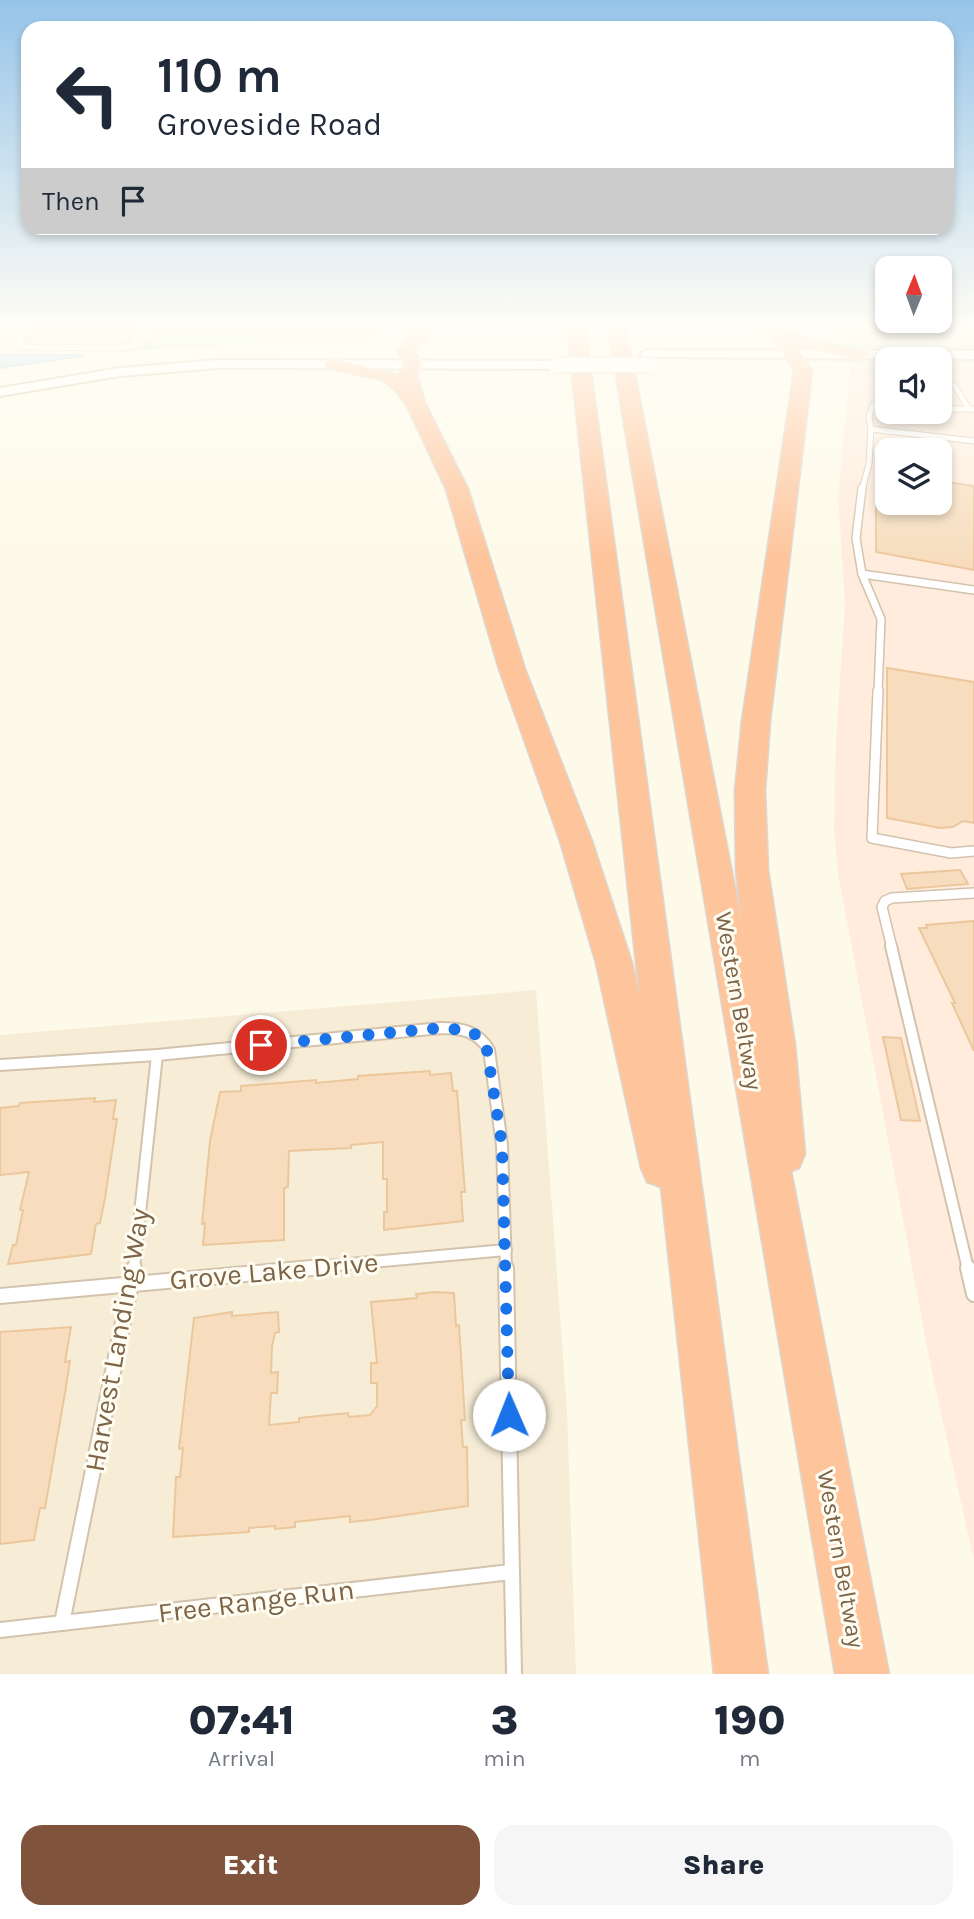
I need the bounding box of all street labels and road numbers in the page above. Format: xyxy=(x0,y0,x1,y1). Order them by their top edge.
street label: Western Beltway xyxy=(710,910,768,1092)
street label: Harvest Landing Way xyxy=(78,1206,156,1474)
street label: Grove Lake Drive xyxy=(168,1245,380,1297)
street label: Western Beltway xyxy=(812,1468,870,1650)
street label: Free Range Run xyxy=(156,1573,356,1629)

